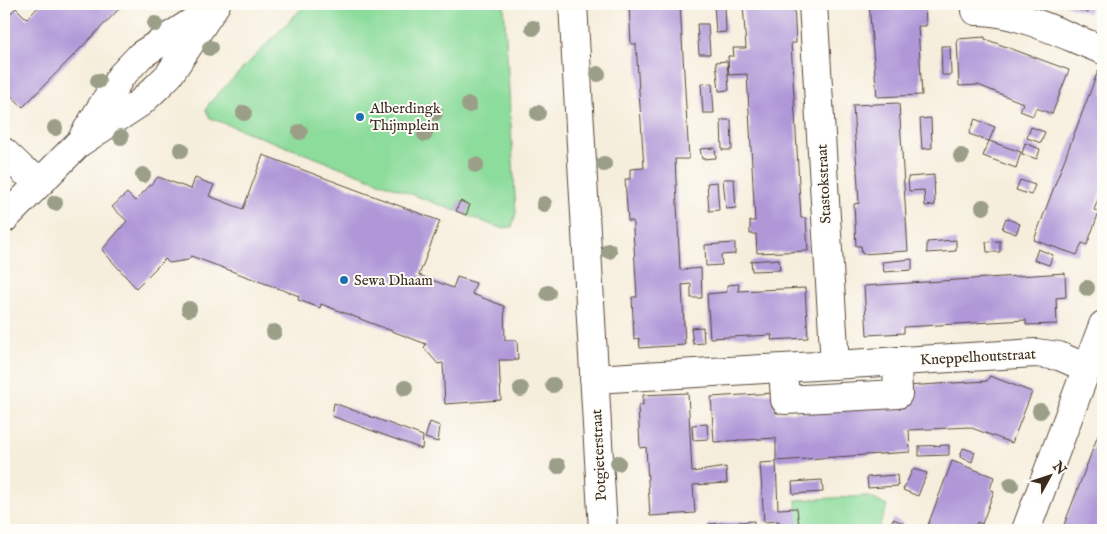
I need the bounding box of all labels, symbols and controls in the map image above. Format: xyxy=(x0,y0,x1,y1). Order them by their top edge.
place label: Alberdingk Thijmplein xyxy=(369,99,442,135)
marker: Alberdingk Thijmplein xyxy=(354,111,366,123)
street label: Stastokstraat xyxy=(812,144,836,224)
place label: Sewa Dhaam xyxy=(354,271,433,290)
marker: Sewa Dhaam xyxy=(338,274,350,286)
street label: Kneppelhoutstraat xyxy=(920,344,1036,370)
street label: Potgieterstraat xyxy=(587,408,611,502)
north arrow xyxy=(1024,452,1074,502)
text: N xyxy=(1048,457,1070,479)

